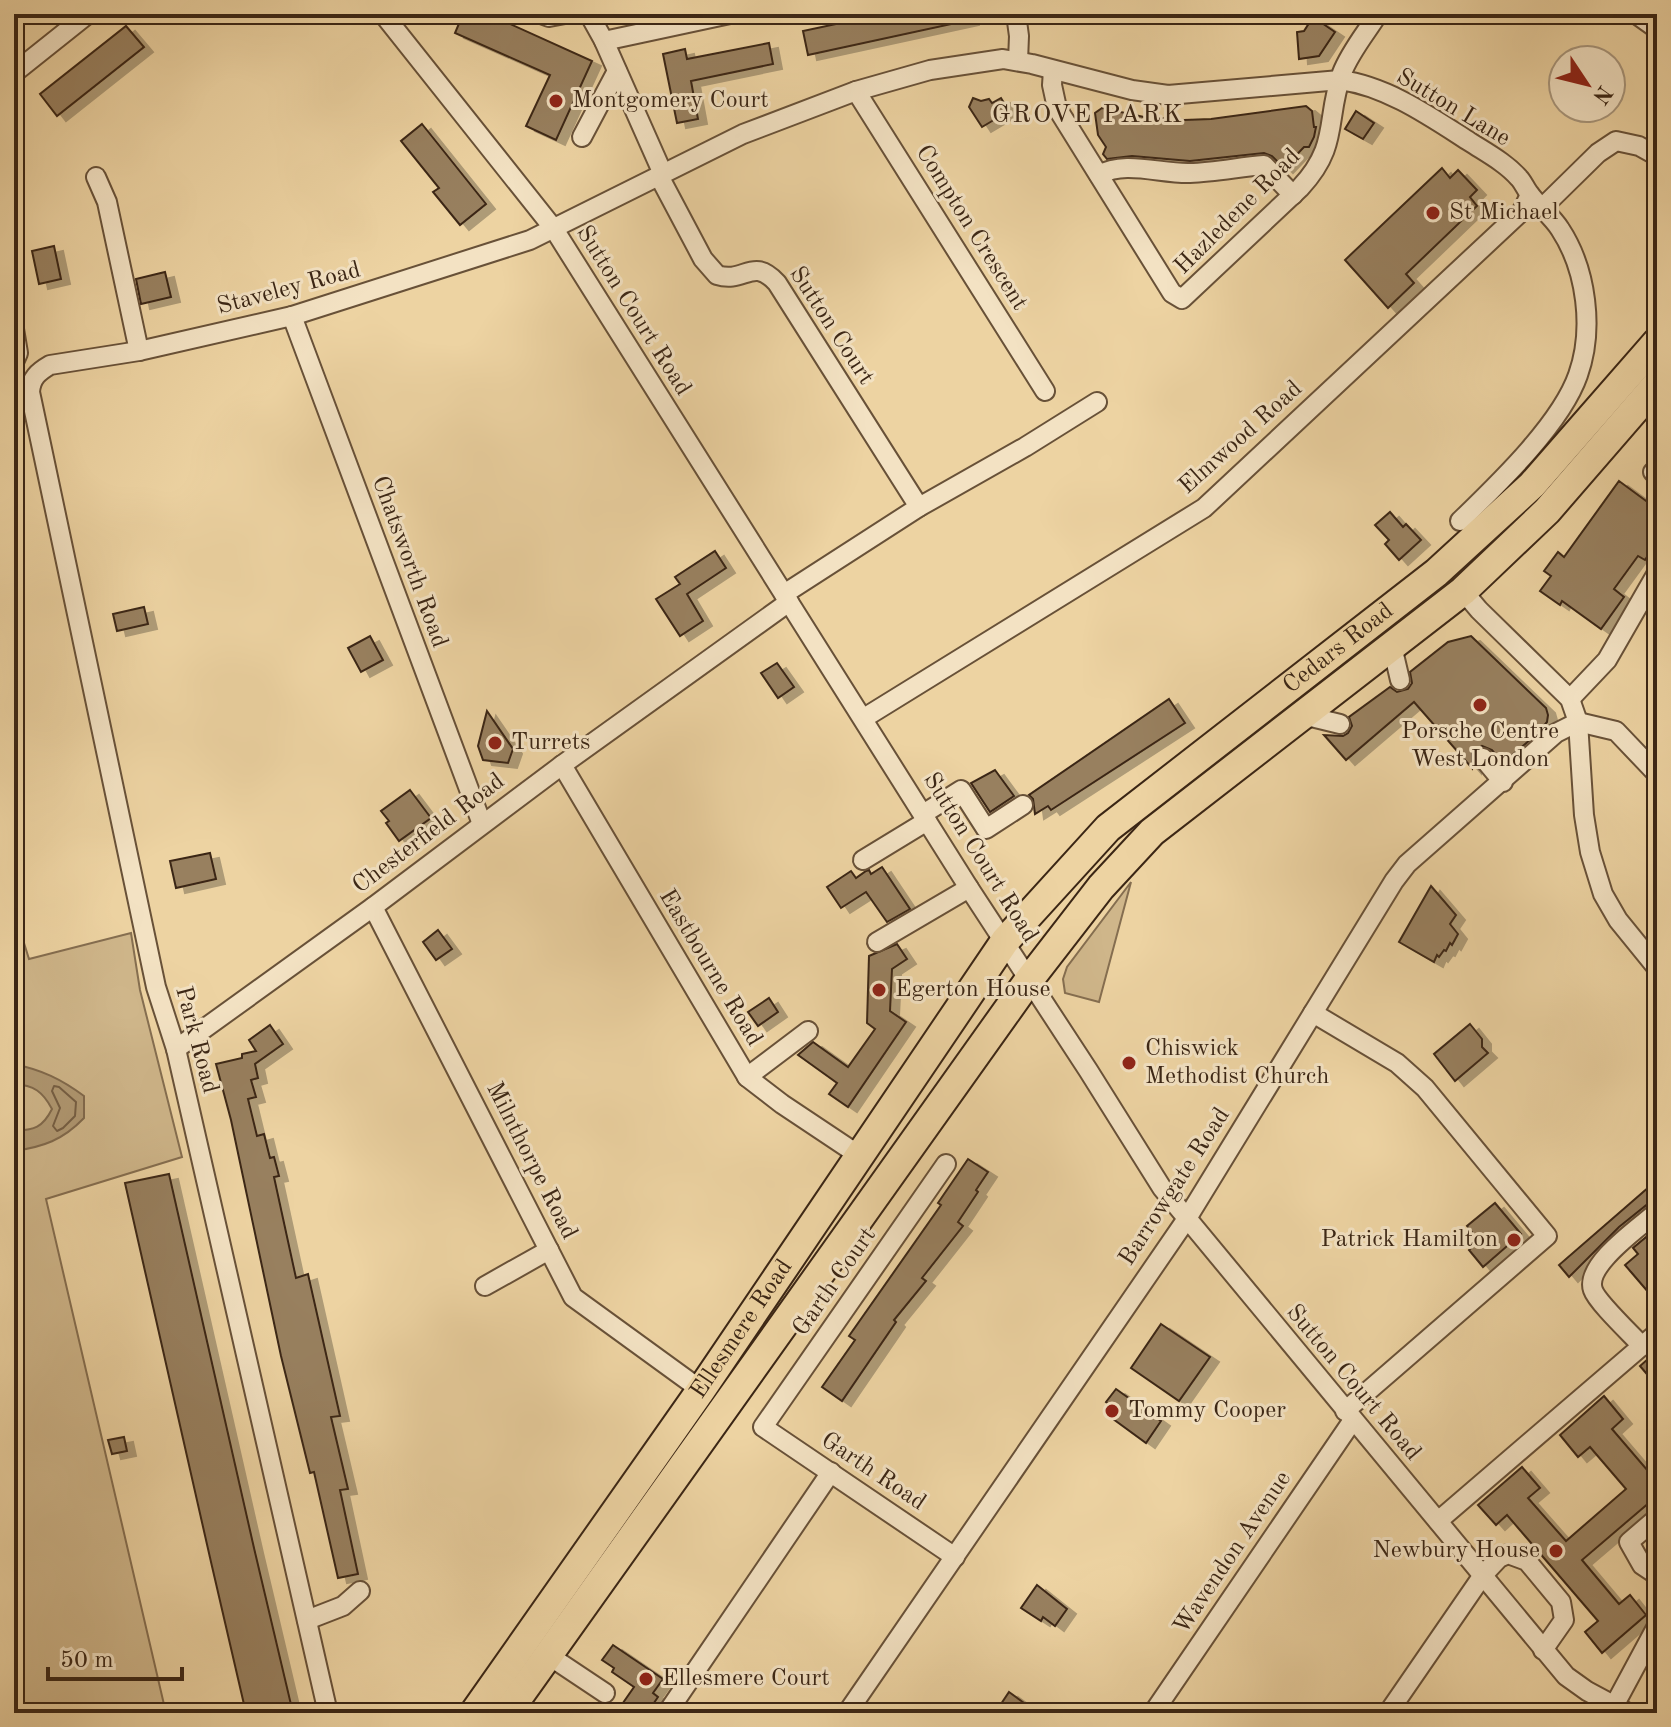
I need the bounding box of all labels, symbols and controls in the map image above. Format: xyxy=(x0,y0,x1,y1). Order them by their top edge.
north arrow xyxy=(1547,44,1627,124)
street label: Sutton Lane xyxy=(1392,65,1514,151)
text: N xyxy=(1588,81,1616,108)
place label: Montgomery Court xyxy=(572,89,769,113)
marker: Montgomery Court xyxy=(547,92,565,110)
district label: GROVE PARK xyxy=(992,102,1184,128)
street label: Compton Crescent xyxy=(911,141,1031,315)
street label: Hazledene Road xyxy=(1171,145,1305,279)
place label: St Michael xyxy=(1449,201,1559,225)
marker: St Michael xyxy=(1424,204,1442,222)
street label: Sutton Court Road xyxy=(571,222,695,400)
street label: Staveley Road xyxy=(215,258,363,320)
street label: Sutton Court xyxy=(784,263,878,389)
street label: Elmwood Road xyxy=(1175,377,1307,499)
street label: Chatsworth Road xyxy=(367,473,451,651)
street label: Cedars Road xyxy=(1279,599,1398,699)
marker: Porsche Centre West London xyxy=(1471,696,1489,714)
place label: Porsche Centre West London xyxy=(1401,720,1559,772)
place label: Turrets xyxy=(511,731,591,755)
marker: Turrets xyxy=(486,734,504,752)
street label: Chesterfield Road xyxy=(349,769,509,899)
street label: Sutton Court Road xyxy=(918,769,1042,947)
street label: Eastbourne Road xyxy=(654,885,766,1051)
place label: Egerton House xyxy=(895,978,1050,1002)
marker: Egerton House xyxy=(870,981,888,999)
street label: Park Road xyxy=(170,984,222,1096)
place label: Chiswick Methodist Church xyxy=(1145,1037,1329,1089)
marker: Chiswick Methodist Church xyxy=(1120,1054,1138,1072)
street label: Milnthorpe Road xyxy=(481,1079,581,1243)
street label: Barrowgate Road xyxy=(1115,1104,1235,1270)
street label: Garth Court xyxy=(789,1223,881,1341)
place label: Patrick Hamilton xyxy=(1320,1228,1498,1252)
marker: Patrick Hamilton xyxy=(1505,1231,1523,1249)
street label: Ellesmere Road xyxy=(687,1255,797,1403)
street label: Sutton Court Road xyxy=(1281,1300,1425,1466)
place label: Tommy Cooper xyxy=(1128,1399,1286,1423)
marker: Tommy Cooper xyxy=(1103,1402,1121,1420)
street label: Garth Road xyxy=(816,1428,930,1516)
street label: Wavendon Avenue xyxy=(1170,1467,1296,1639)
place label: Newbury House xyxy=(1372,1539,1540,1563)
marker: Newbury House xyxy=(1547,1542,1565,1560)
scale bar xyxy=(48,1631,182,1681)
text: 50 m xyxy=(60,1649,114,1673)
place label: Ellesmere Court xyxy=(662,1667,830,1691)
marker: Ellesmere Court xyxy=(637,1670,655,1688)

